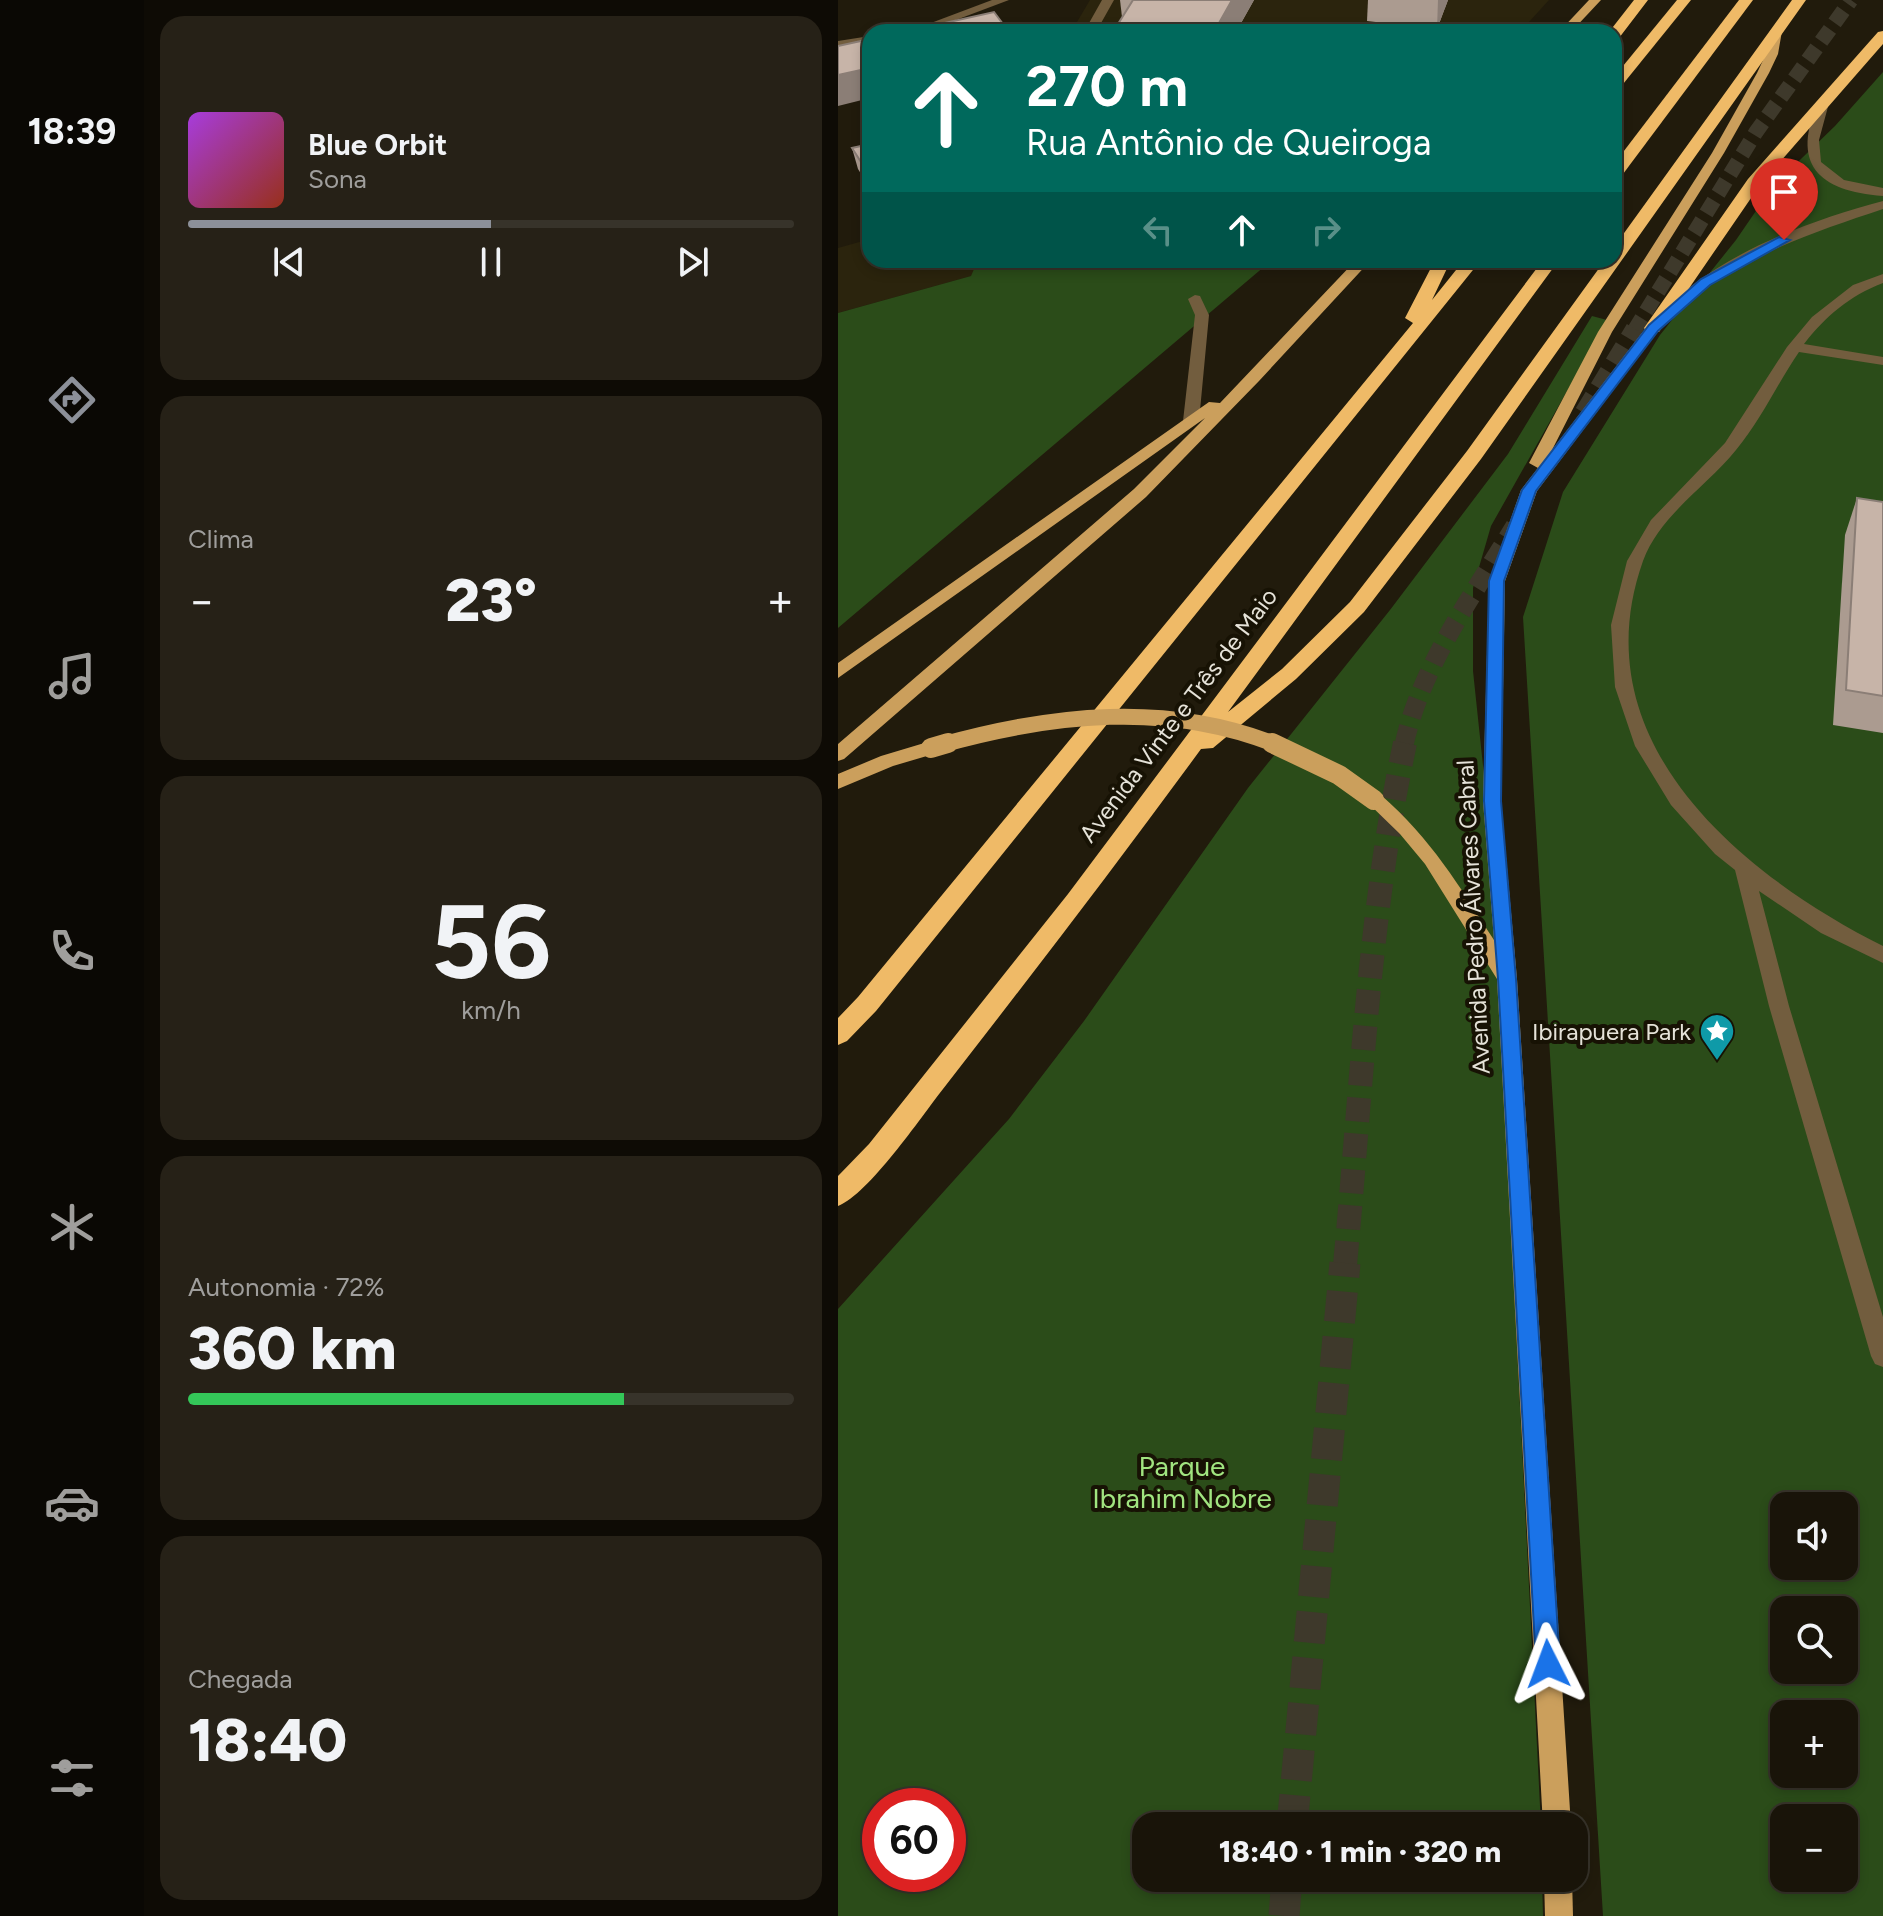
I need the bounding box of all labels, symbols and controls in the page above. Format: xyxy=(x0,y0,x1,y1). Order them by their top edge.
text: 270 m xyxy=(1026,53,1188,120)
icon: ahead xyxy=(894,56,998,160)
text: 18:39 xyxy=(28,110,116,153)
text: Rua Antônio de Queiroga xyxy=(1026,121,1431,164)
text: Blue Orbit xyxy=(308,126,447,163)
pin xyxy=(1750,158,1818,240)
text: Sona xyxy=(308,163,367,195)
icon: arrive xyxy=(1762,170,1806,214)
icon: left xyxy=(1136,208,1180,252)
icon: ahead xyxy=(1220,208,1264,252)
icon: right xyxy=(1304,208,1348,252)
icon: previous xyxy=(267,240,311,284)
icon: pause xyxy=(469,240,513,284)
icon: next xyxy=(671,240,715,284)
icon: directions xyxy=(44,372,100,428)
text: Clima xyxy=(188,523,254,555)
text: 23° xyxy=(445,564,537,636)
text: − xyxy=(188,574,215,627)
text: + xyxy=(767,574,794,627)
street label: Avenida Vinte e Três de Maio xyxy=(1073,582,1283,848)
icon: music xyxy=(44,648,100,704)
street label: Avenida Pedro Álvares Cabral xyxy=(1450,759,1496,1075)
text: 56 xyxy=(431,879,551,1004)
icon: phone xyxy=(44,923,100,979)
text: km/h xyxy=(461,994,521,1026)
place icon: Ibirapuera Park xyxy=(1698,1012,1736,1062)
place label: Ibirapuera Park xyxy=(1532,1017,1691,1046)
icon: climate xyxy=(44,1199,100,1255)
text: Autonomia · 72% xyxy=(188,1271,384,1303)
text: 360 km xyxy=(188,1312,397,1384)
park label: Parque Ibrahim Nobre xyxy=(1092,1449,1272,1515)
icon: car xyxy=(44,1475,100,1531)
map controls xyxy=(1770,1492,1858,1892)
button: sound xyxy=(1770,1492,1858,1580)
button: search xyxy=(1770,1596,1858,1684)
position arrow xyxy=(1506,1622,1590,1706)
text: Chegada xyxy=(188,1663,292,1695)
button: + xyxy=(1770,1700,1858,1788)
text: 18:40 xyxy=(188,1704,347,1776)
icon: filters xyxy=(44,1750,100,1806)
speed limit sign: 60 xyxy=(862,1788,966,1892)
button: − xyxy=(1770,1804,1858,1892)
text: 18:40 · 1 min · 320 m xyxy=(1219,1833,1501,1870)

